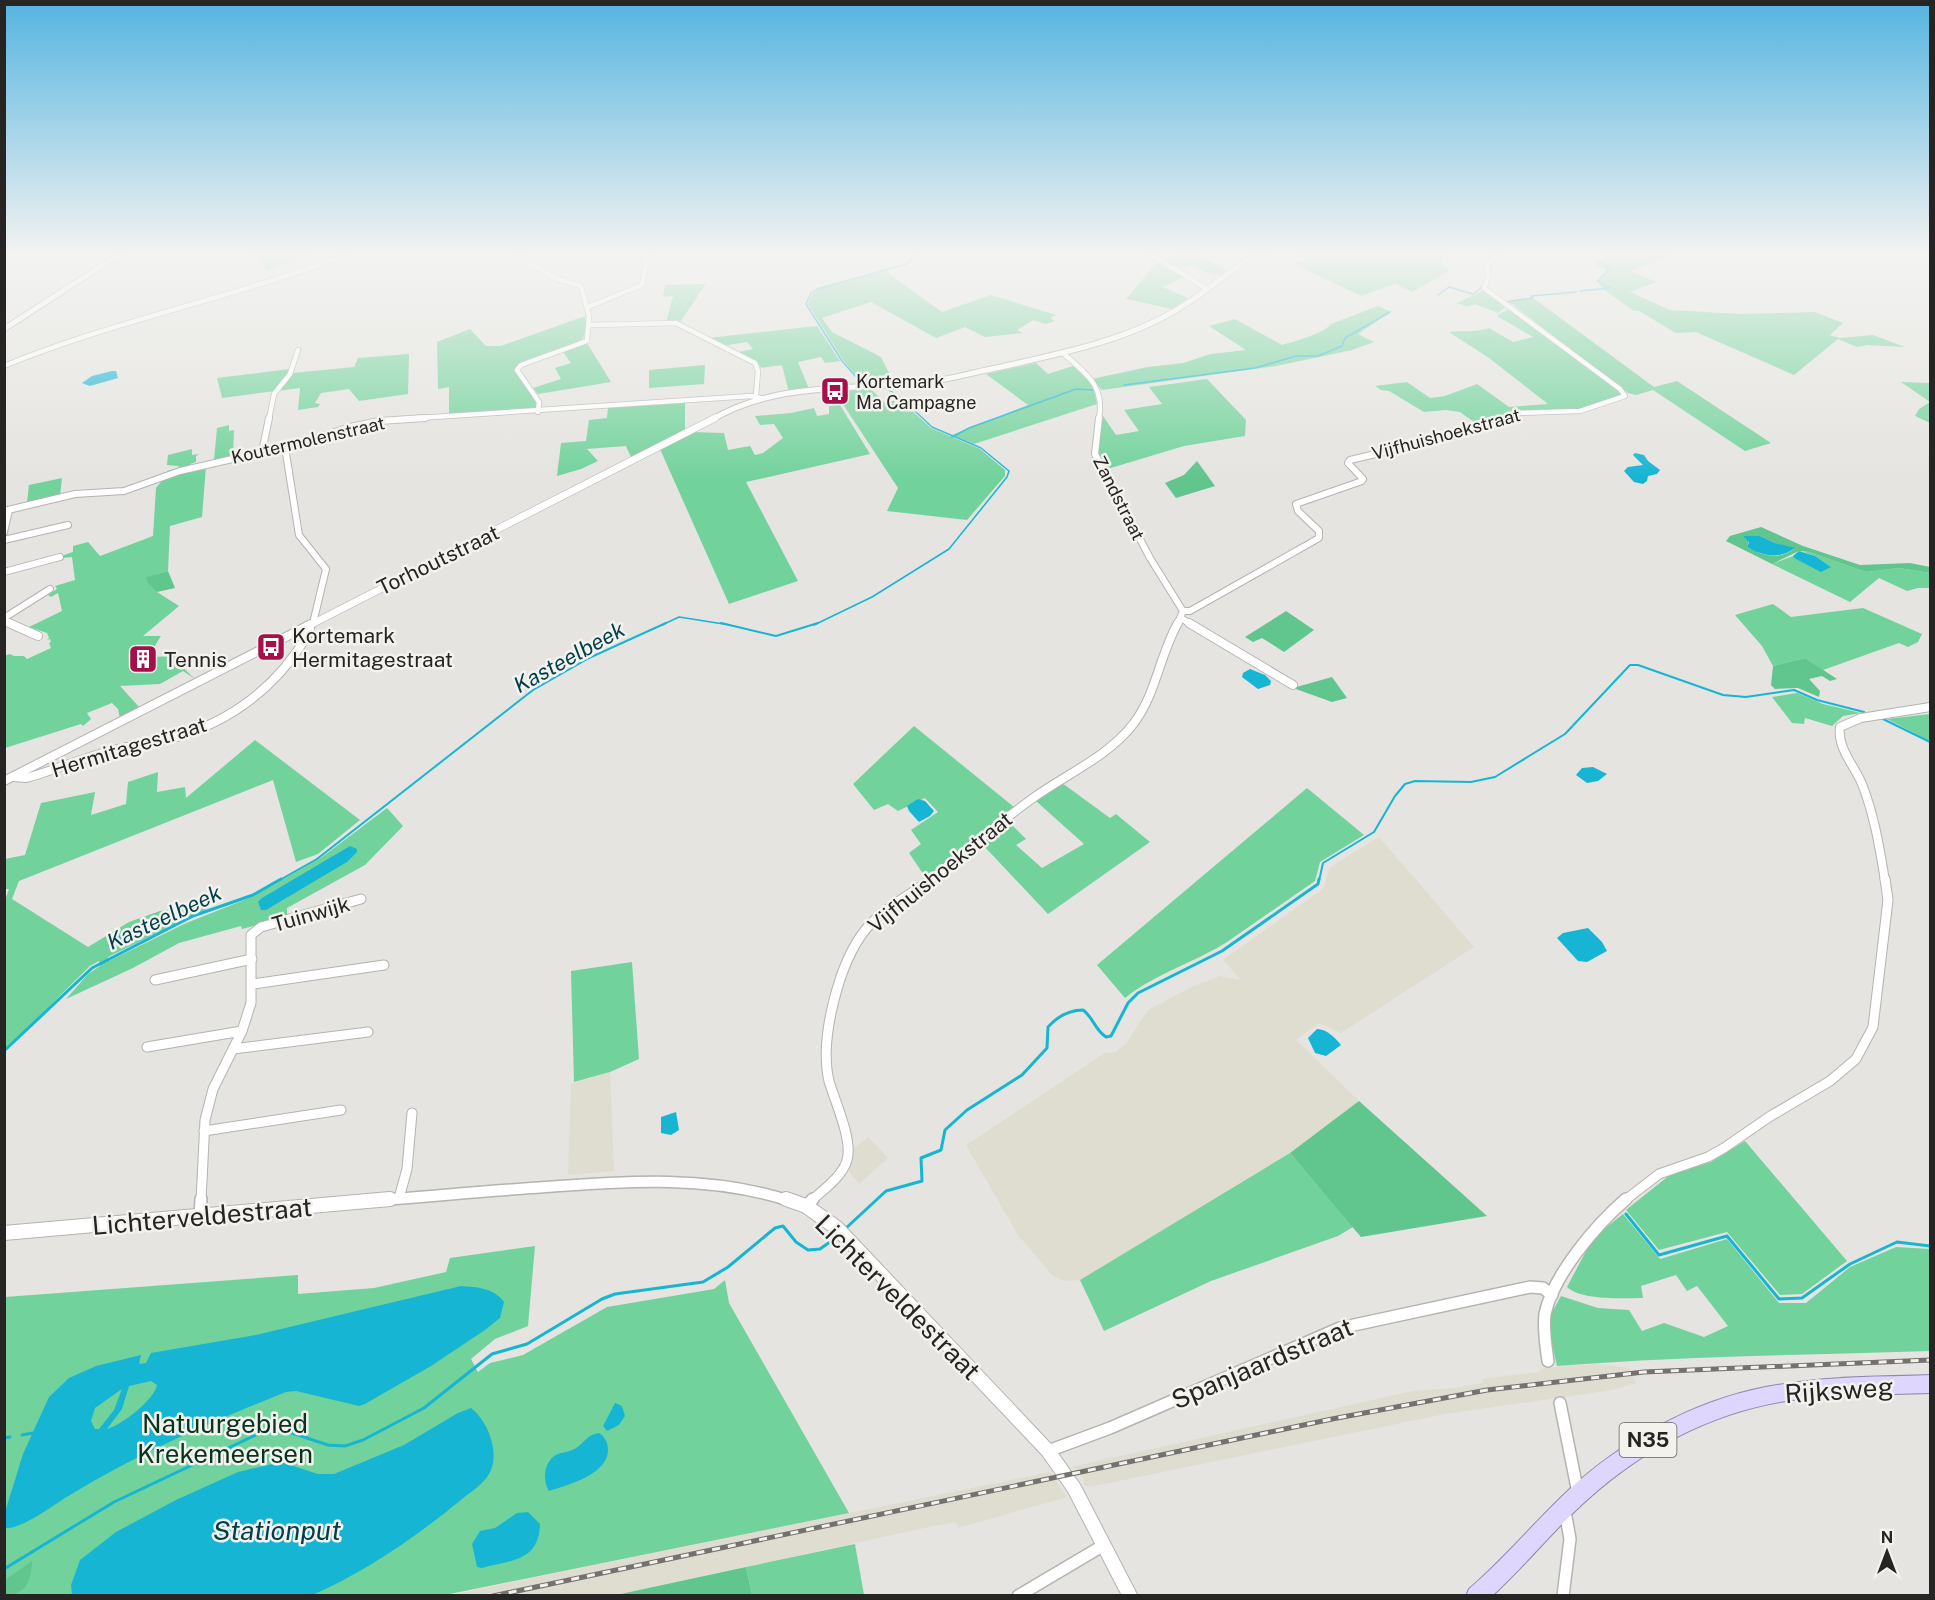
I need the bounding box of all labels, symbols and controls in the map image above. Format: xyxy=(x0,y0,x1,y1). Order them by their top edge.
place label: Kortemark Ma Campagne xyxy=(856,371,976,413)
bus stop icon: Kortemark Ma Campagne xyxy=(819,375,851,407)
street label: Vijfhuishoekstraat xyxy=(1370,404,1522,464)
street label: Koutermolenstraat xyxy=(229,412,387,468)
street label: Zandstraat xyxy=(1089,452,1149,544)
street label: Torhoutstraat xyxy=(373,520,503,600)
water label: Kasteelbeek xyxy=(509,616,629,698)
place label: Kortemark Hermitagestraat xyxy=(292,623,453,672)
bus stop icon: Kortemark Hermitagestraat xyxy=(255,631,287,663)
building icon: Tennis xyxy=(127,643,159,675)
place label: Tennis xyxy=(164,647,227,672)
street label: Hermitagestraat xyxy=(48,712,210,782)
street label: Vijfhuishoekstraat xyxy=(863,806,1017,938)
water label: Kasteelbeek xyxy=(103,879,225,955)
street label: Tuinwijk xyxy=(269,891,353,937)
street label: Lichterveldestraat xyxy=(91,1191,313,1241)
street label: Lichterveldestraat xyxy=(809,1208,987,1386)
street label: Spanjaardstraat xyxy=(1167,1311,1357,1415)
street label: Rijksweg xyxy=(1784,1371,1894,1409)
park label: Natuurgebied Krekemeersen xyxy=(137,1408,313,1469)
road number: N35 xyxy=(1620,1423,1676,1457)
water label: Stationput xyxy=(213,1514,341,1546)
north arrow xyxy=(1857,1522,1917,1582)
text: N xyxy=(1881,1528,1893,1547)

